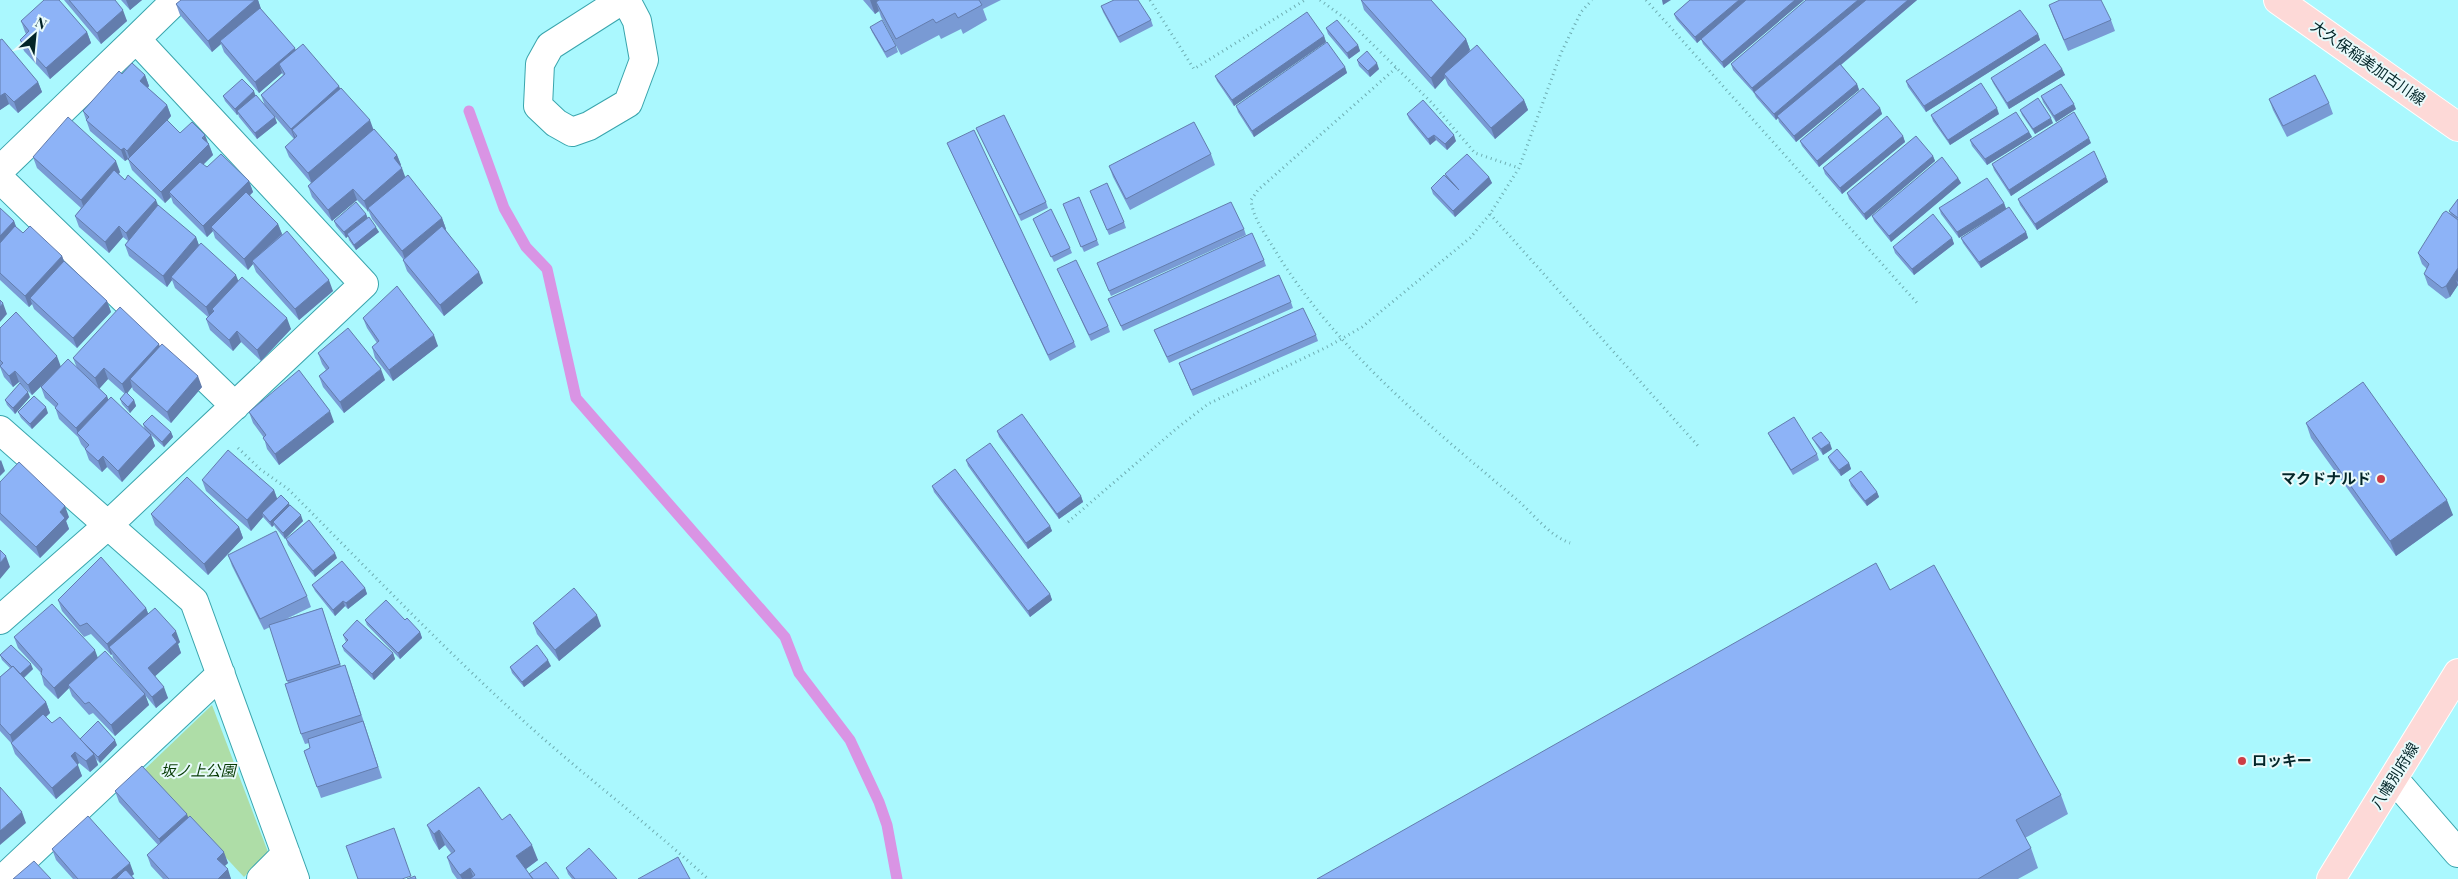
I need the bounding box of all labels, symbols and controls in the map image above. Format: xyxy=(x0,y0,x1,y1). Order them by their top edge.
north arrow xyxy=(10,10,60,60)
text: N xyxy=(32,12,50,34)
street label: 大久保稲美加古川線 xyxy=(2308,15,2430,109)
place label: マクドナルド xyxy=(2281,468,2371,488)
marker: マクドナルド xyxy=(2375,473,2387,485)
street label: 八幡別府線 xyxy=(2366,738,2423,813)
place label: ロッキー xyxy=(2252,750,2312,770)
marker: ロッキー xyxy=(2236,755,2248,767)
park label: 坂ノ上公園 xyxy=(160,760,237,780)

